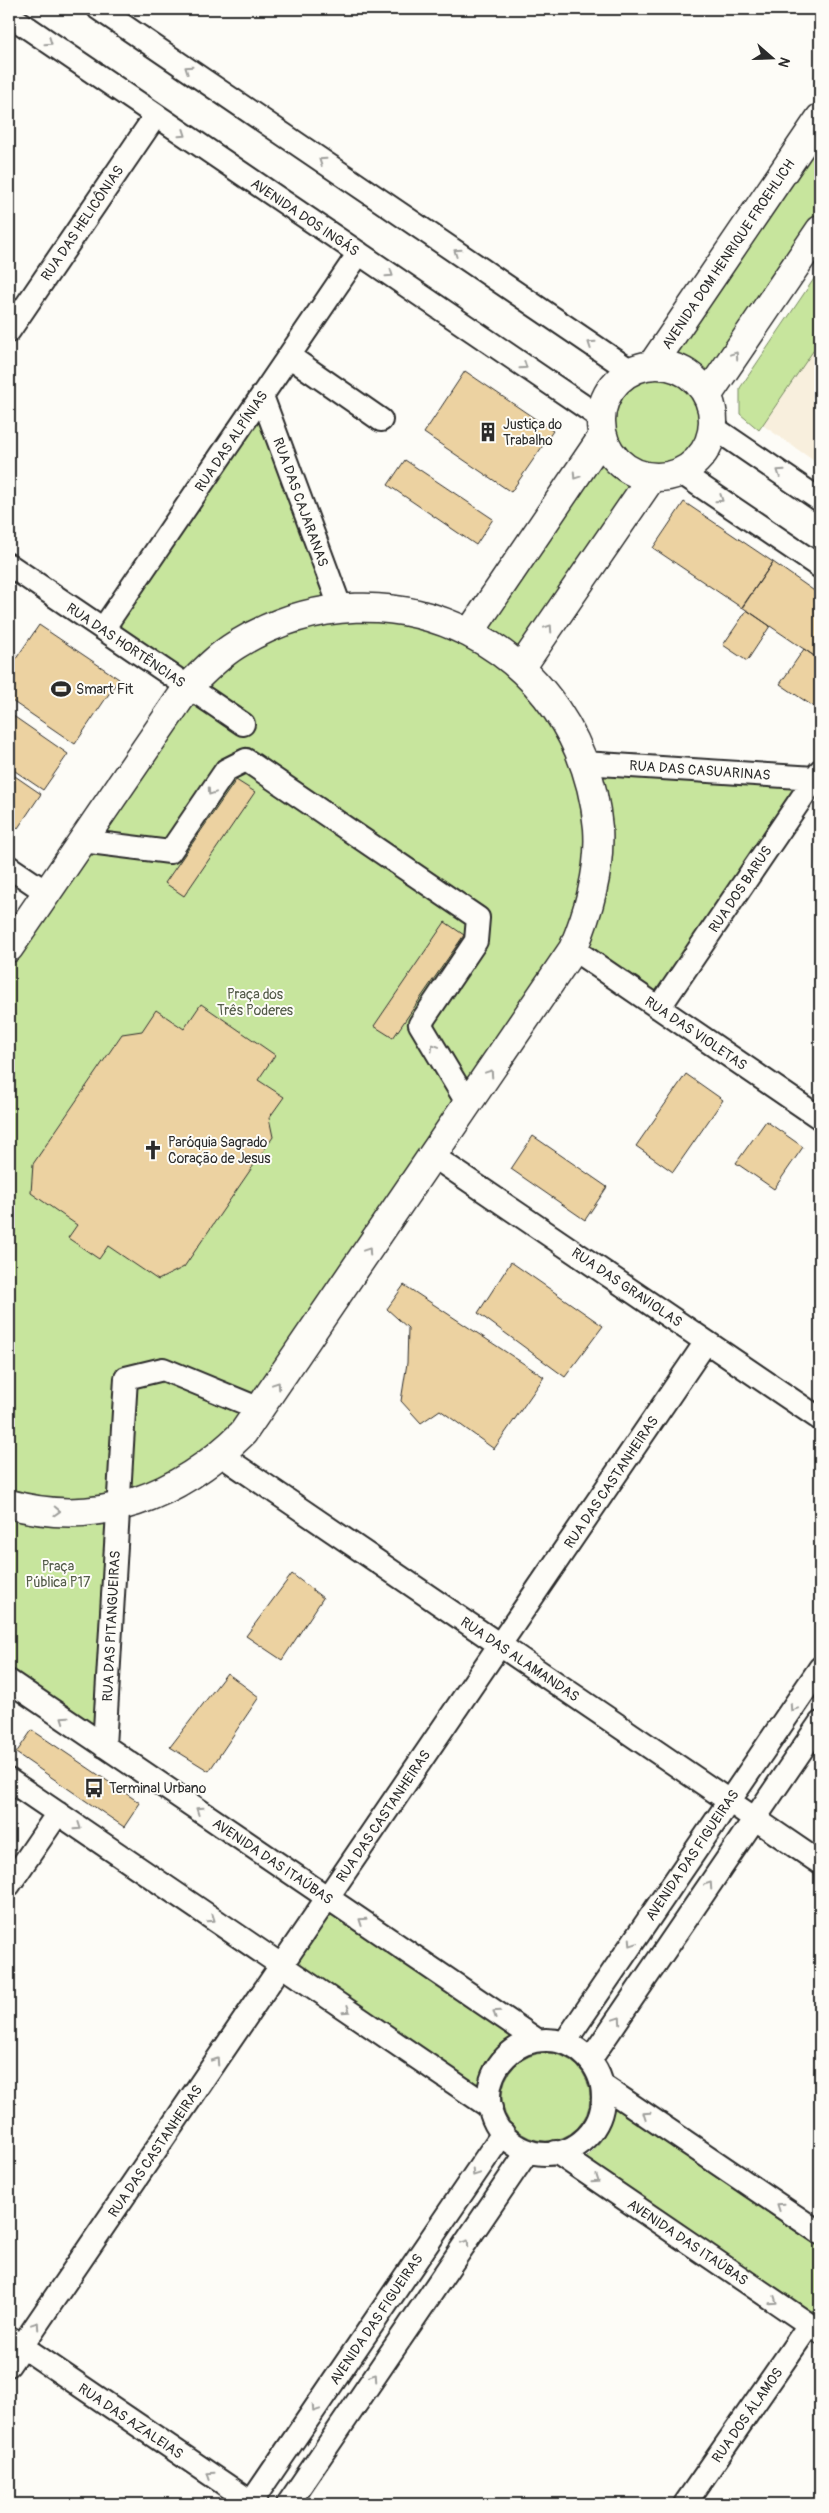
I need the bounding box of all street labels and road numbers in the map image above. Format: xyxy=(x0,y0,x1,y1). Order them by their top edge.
street label: AVENIDA DOM HENRIQUE FROEHLICH xyxy=(658,156,799,352)
street label: RUA DAS HELICÔNIAS xyxy=(37,162,127,284)
street label: AVENIDA DOS INGÁS xyxy=(247,174,363,260)
street label: RUA DAS ALPÍNIAS xyxy=(191,387,271,495)
street label: RUA DAS CAJARANAS xyxy=(269,435,332,569)
street label: RUA DAS HORTÊNCIAS xyxy=(63,599,189,691)
street label: RUA DAS CASUARINAS xyxy=(629,757,771,784)
street label: RUA DOS BARUS xyxy=(705,843,776,936)
street label: RUA DAS VIOLETAS xyxy=(641,993,750,1074)
street label: RUA DAS GRAVIOLAS xyxy=(568,1244,685,1331)
street label: RUA DAS CASTANHEIRAS xyxy=(561,1413,662,1552)
street label: RUA DAS PITANGUEIRAS xyxy=(99,1550,124,1702)
street label: RUA DAS ALAMANDAS xyxy=(457,1613,582,1705)
street label: RUA DAS CASTANHEIRAS xyxy=(333,1747,434,1886)
street label: AVENIDA DAS FIGUEIRAS xyxy=(642,1787,743,1924)
street label: AVENIDA DAS ITAÚBAS xyxy=(209,1815,336,1908)
street label: RUA DAS CASTANHEIRAS xyxy=(105,2082,206,2221)
street label: AVENIDA DAS ITAÚBAS xyxy=(624,2196,751,2289)
street label: AVENIDA DAS FIGUEIRAS xyxy=(326,2251,427,2388)
street label: RUA DOS ÁLAMOS xyxy=(708,2364,786,2466)
street label: RUA DAS AZALEIAS xyxy=(75,2380,186,2463)

